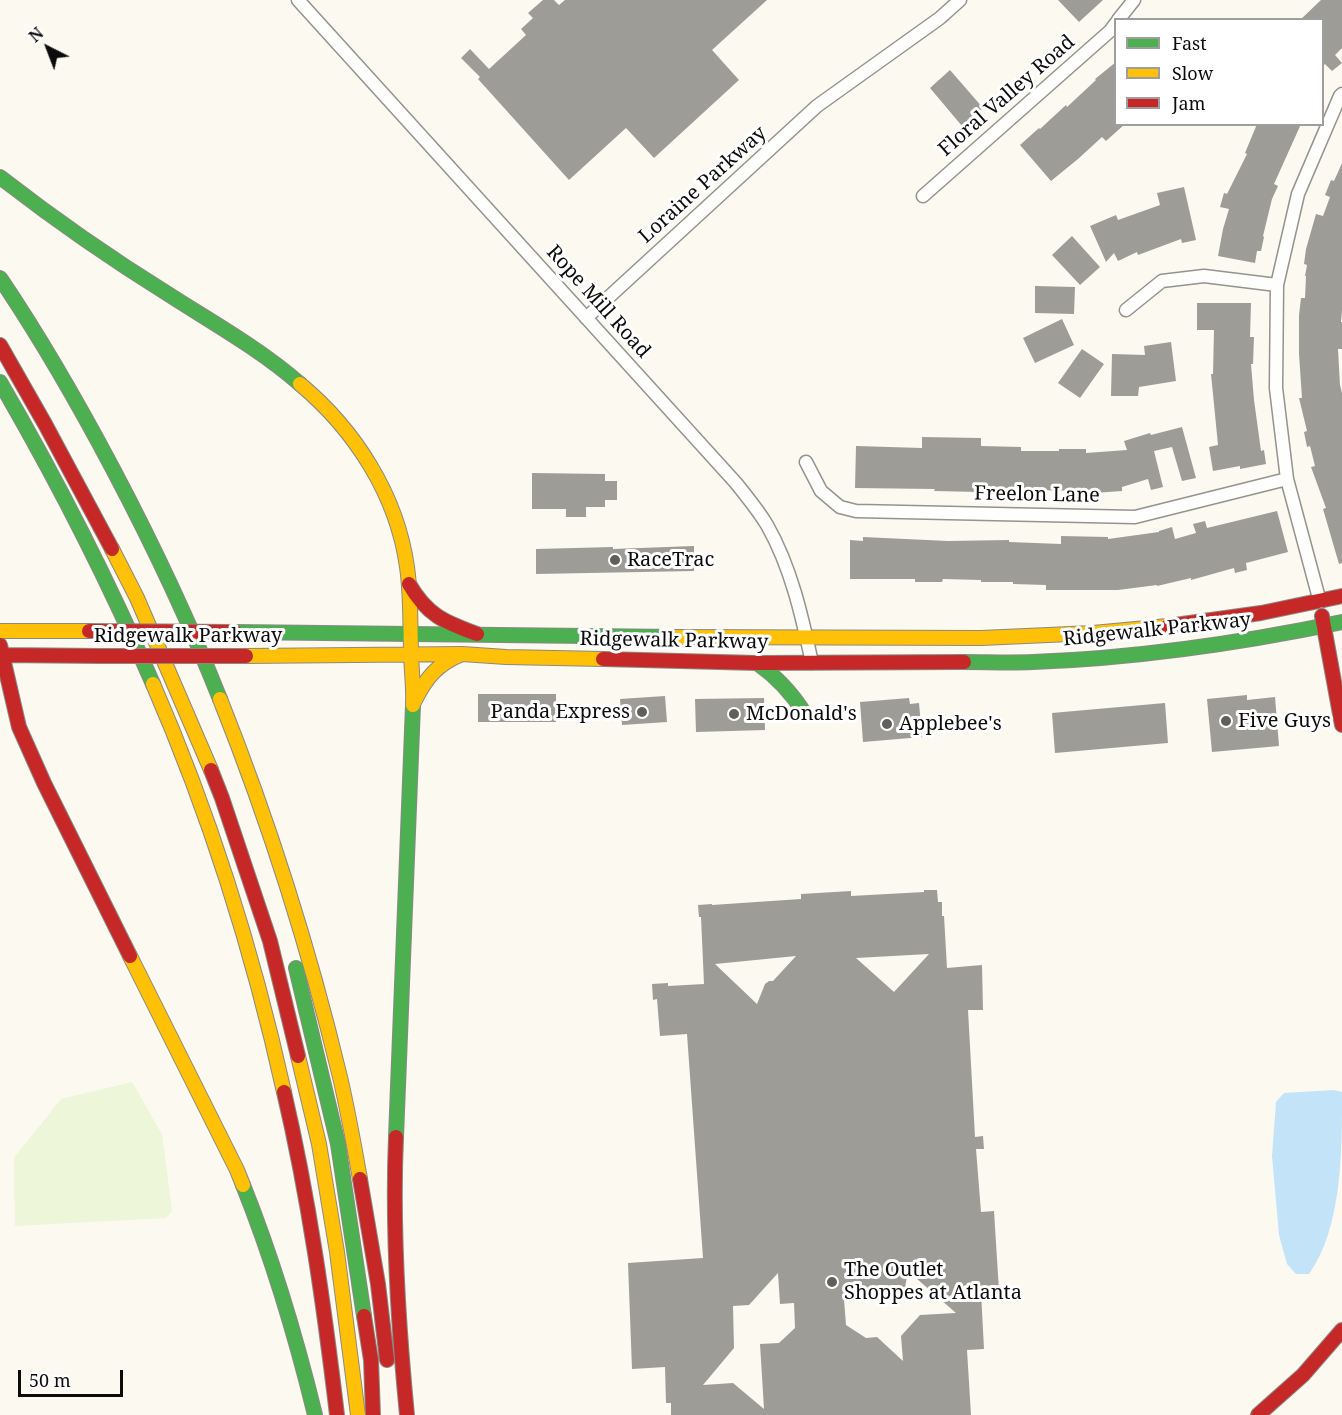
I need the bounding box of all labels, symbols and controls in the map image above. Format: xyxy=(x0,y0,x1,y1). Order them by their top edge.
north arrow xyxy=(18,18,78,78)
legend xyxy=(1114,18,1324,126)
text: N xyxy=(24,22,48,47)
street label: Floral Valley Road xyxy=(934,30,1080,162)
text: Fast xyxy=(1172,31,1207,55)
text: Slow xyxy=(1172,61,1213,85)
text: Jam xyxy=(1172,91,1206,115)
street label: Loraine Parkway xyxy=(634,121,772,249)
street label: Rope Mill Road xyxy=(541,241,655,363)
street label: Freelon Lane xyxy=(974,482,1100,508)
place label: RaceTrac xyxy=(627,548,714,572)
marker: RaceTrac xyxy=(608,553,622,567)
street label: Ridgewalk Parkway xyxy=(1062,608,1252,652)
street label: Ridgewalk Parkway xyxy=(94,624,282,648)
street label: Ridgewalk Parkway xyxy=(579,627,769,655)
place label: Panda Express xyxy=(491,700,630,724)
place label: McDonald's xyxy=(746,702,857,726)
marker: Panda Express xyxy=(635,705,649,719)
marker: McDonald's xyxy=(727,707,741,721)
place label: Five Guys xyxy=(1238,709,1331,733)
place label: Applebee's xyxy=(899,712,1002,736)
marker: Five Guys xyxy=(1219,714,1233,728)
marker: Applebee's xyxy=(880,717,894,731)
place label: The Outlet Shoppes at Atlanta xyxy=(844,1258,1022,1305)
marker: The Outlet Shoppes at Atlanta xyxy=(825,1275,839,1289)
scale bar xyxy=(21,1358,126,1396)
text: 50 m xyxy=(29,1368,71,1392)

